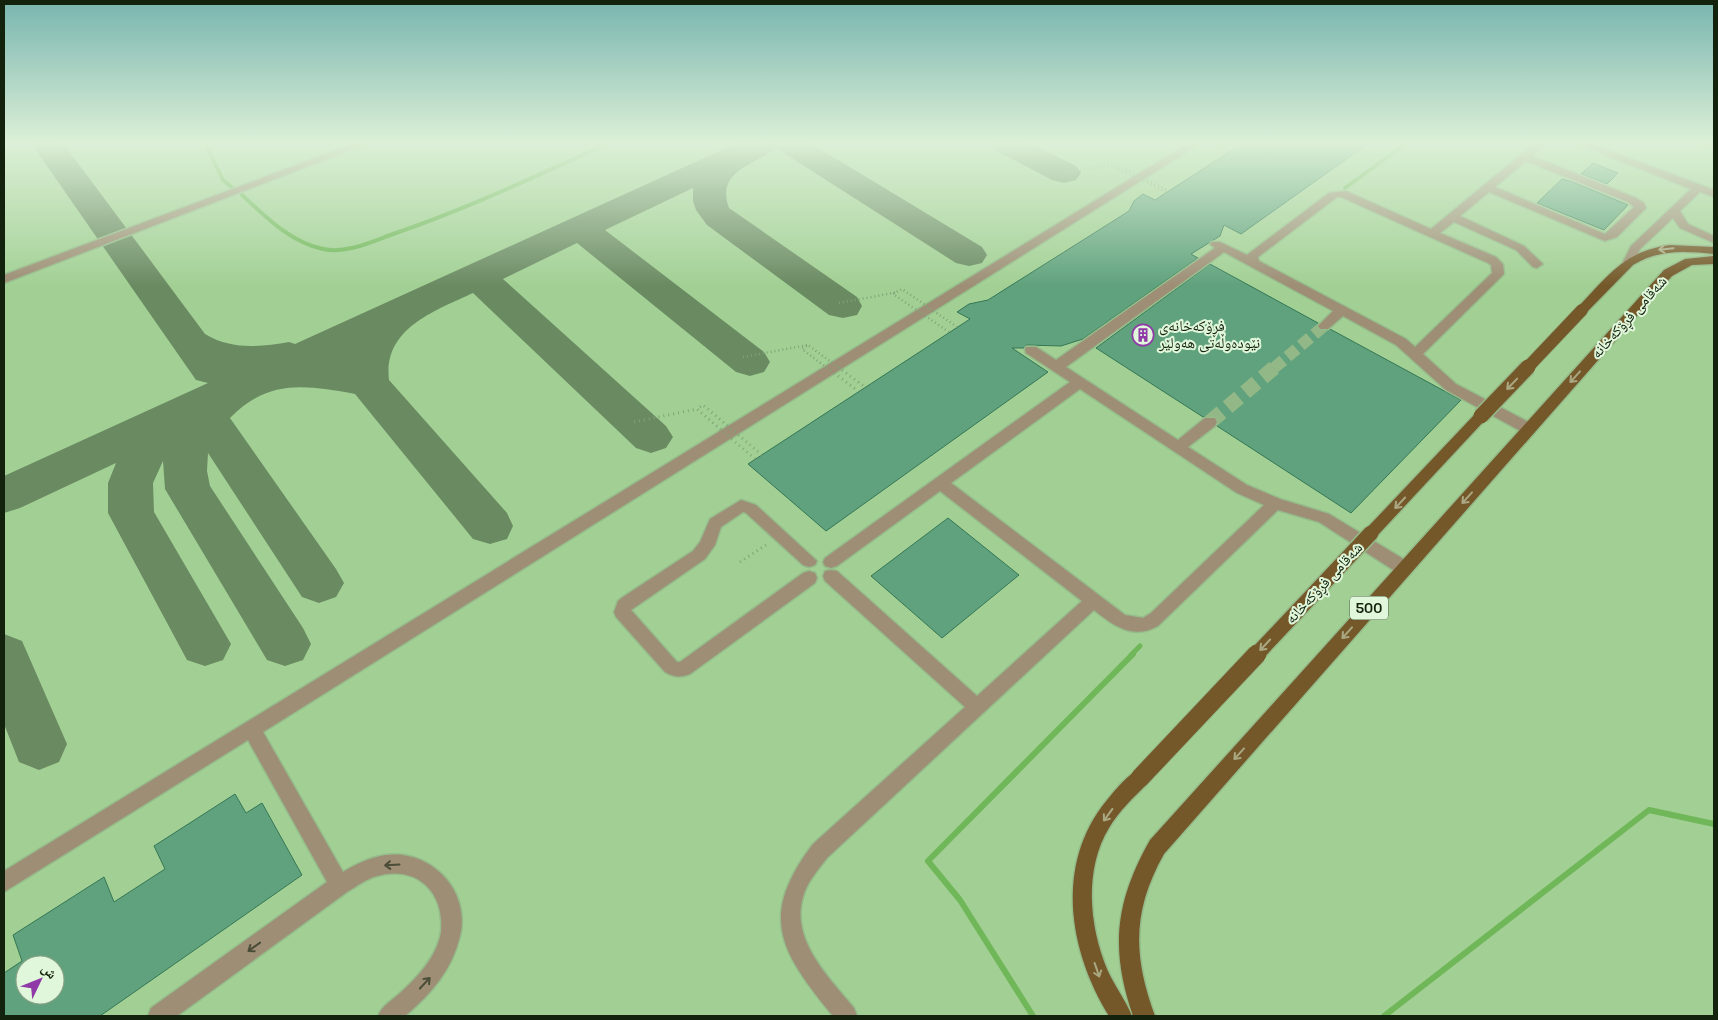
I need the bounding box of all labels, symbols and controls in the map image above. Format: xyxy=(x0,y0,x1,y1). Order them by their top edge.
one-way arrow xyxy=(1658,244,1674,254)
street label: شەقامی فڕۆکەخانە xyxy=(1587,271,1673,364)
place label: فڕۆکەخانەی نێودەوڵەتی هەولێر xyxy=(1158,316,1260,353)
building icon: فڕۆکەخانەی نێودەوڵەتی هەولێر xyxy=(1131,323,1155,347)
one-way arrow xyxy=(1569,371,1581,384)
one-way arrow xyxy=(1507,377,1519,389)
one-way arrow xyxy=(1461,492,1473,505)
one-way arrow xyxy=(1394,496,1406,509)
street label: شەقامی فڕۆکەخانە xyxy=(1281,538,1369,629)
road number: 500 xyxy=(1350,596,1388,620)
one-way arrow xyxy=(1341,626,1353,639)
one-way arrow xyxy=(1259,639,1271,652)
one-way arrow xyxy=(1234,748,1245,761)
one-way arrow xyxy=(1102,808,1113,821)
one-way arrow xyxy=(384,861,400,870)
one-way arrow xyxy=(247,942,261,952)
north arrow xyxy=(15,955,65,1005)
text: ش xyxy=(38,960,61,983)
one-way arrow xyxy=(1093,962,1102,978)
one-way arrow xyxy=(419,977,431,990)

